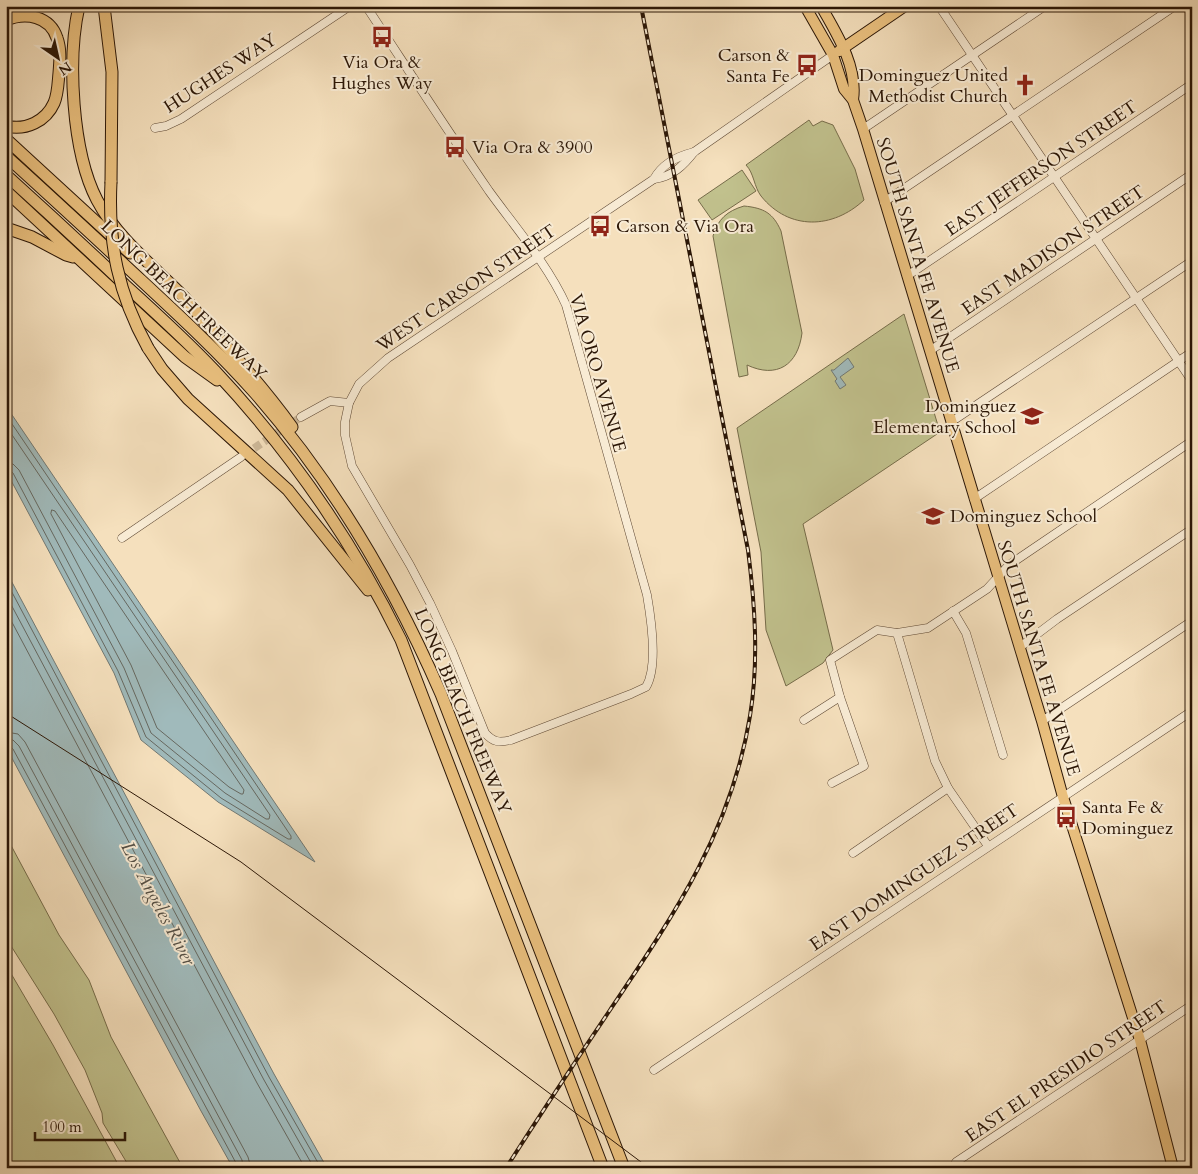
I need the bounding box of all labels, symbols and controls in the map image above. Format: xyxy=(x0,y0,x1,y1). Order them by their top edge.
bus stop icon: Via Ora & Hughes Way xyxy=(369,24,395,50)
street label: HUGHES WAY xyxy=(159,27,282,119)
north arrow xyxy=(32,32,82,82)
place label: Carson & Santa Fe xyxy=(718,43,791,89)
place label: Via Ora & Hughes Way xyxy=(331,50,433,96)
bus stop icon: Carson & Santa Fe xyxy=(794,52,820,78)
text: N xyxy=(55,57,75,80)
place label: Dominguez United Methodist Church xyxy=(859,63,1008,109)
church icon: Dominguez United Methodist Church xyxy=(1012,72,1038,98)
street label: EAST JEFFERSON STREET xyxy=(940,95,1142,242)
bus stop icon: Via Ora & 3900 xyxy=(442,134,468,160)
street label: SOUTH SANTA FE AVENUE xyxy=(870,134,965,376)
place label: Via Ora & 3900 xyxy=(472,135,593,160)
street label: EAST MADISON STREET xyxy=(957,180,1150,321)
bus stop icon: Carson & Via Ora xyxy=(587,213,613,239)
street label: LONG BEACH FREEWAY xyxy=(95,214,273,387)
place label: Carson & Via Ora xyxy=(616,214,754,239)
street label: WEST CARSON STREET xyxy=(371,219,561,359)
street label: VIA ORO AVENUE xyxy=(563,291,632,455)
place label: Dominguez Elementary School xyxy=(873,394,1016,440)
school or university icon: Dominguez Elementary School xyxy=(1019,403,1045,429)
school or university icon: Dominguez School xyxy=(920,503,946,529)
place label: Dominguez School xyxy=(950,504,1097,529)
street label: SOUTH SANTA FE AVENUE xyxy=(991,537,1086,779)
street label: LONG BEACH FREEWAY xyxy=(408,604,518,819)
place label: Santa Fe & Dominguez xyxy=(1082,795,1173,841)
street label: EAST DOMINGUEZ STREET xyxy=(805,798,1024,957)
bus stop icon: Santa Fe & Dominguez xyxy=(1053,804,1079,830)
water label: Los Angeles River xyxy=(115,837,202,971)
street label: EAST EL PRESIDIO STREET xyxy=(960,994,1172,1148)
scale bar xyxy=(35,1109,125,1141)
text: 100 m xyxy=(42,1117,82,1137)

